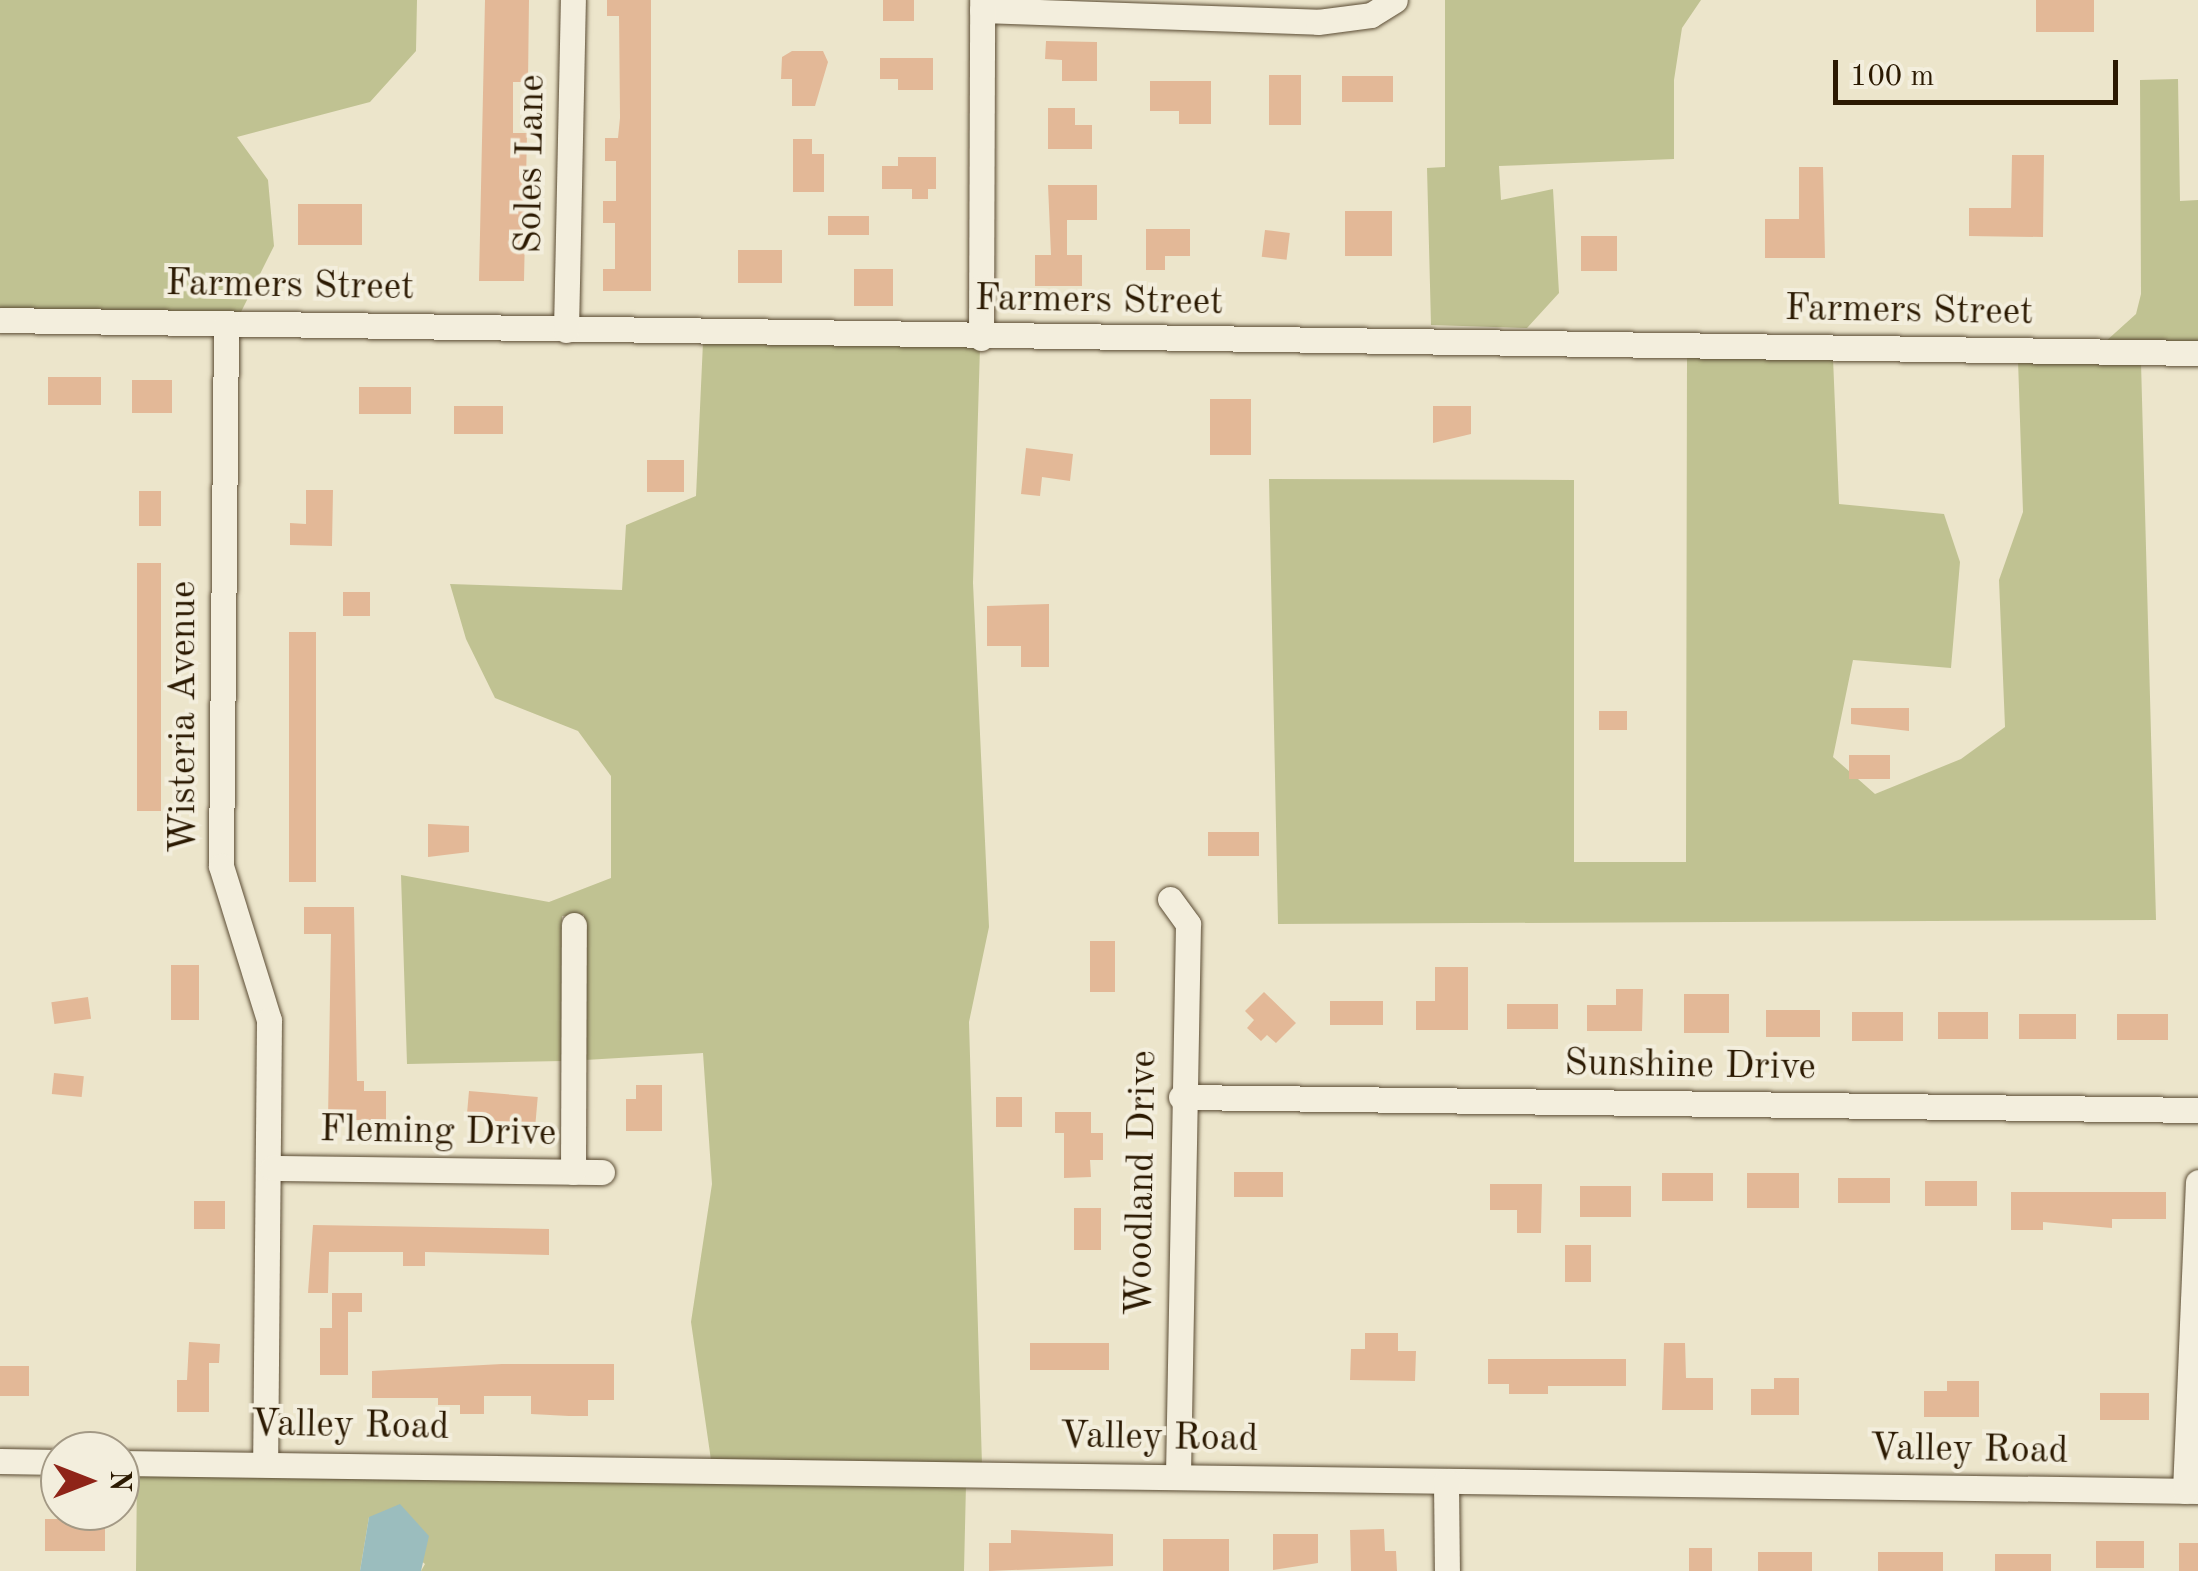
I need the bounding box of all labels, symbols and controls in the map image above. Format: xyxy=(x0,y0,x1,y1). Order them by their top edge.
scale bar xyxy=(1838,40,2123,102)
text: 100 m xyxy=(1850,62,1934,92)
street label: Soles Lane xyxy=(508,74,556,254)
street label: Farmers Street xyxy=(165,262,415,312)
street label: Farmers Street xyxy=(974,277,1224,327)
street label: Farmers Street xyxy=(1784,287,2034,337)
street label: Wisteria Avenue xyxy=(162,581,208,853)
street label: Sunshine Drive xyxy=(1564,1042,1816,1092)
street label: Woodland Drive xyxy=(1118,1050,1168,1316)
street label: Fleming Drive xyxy=(319,1108,557,1158)
street label: Valley Road xyxy=(250,1402,450,1452)
street label: Valley Road xyxy=(1059,1414,1259,1464)
street label: Valley Road xyxy=(1869,1426,2069,1476)
north arrow xyxy=(40,1431,140,1531)
text: N xyxy=(104,1470,132,1492)

